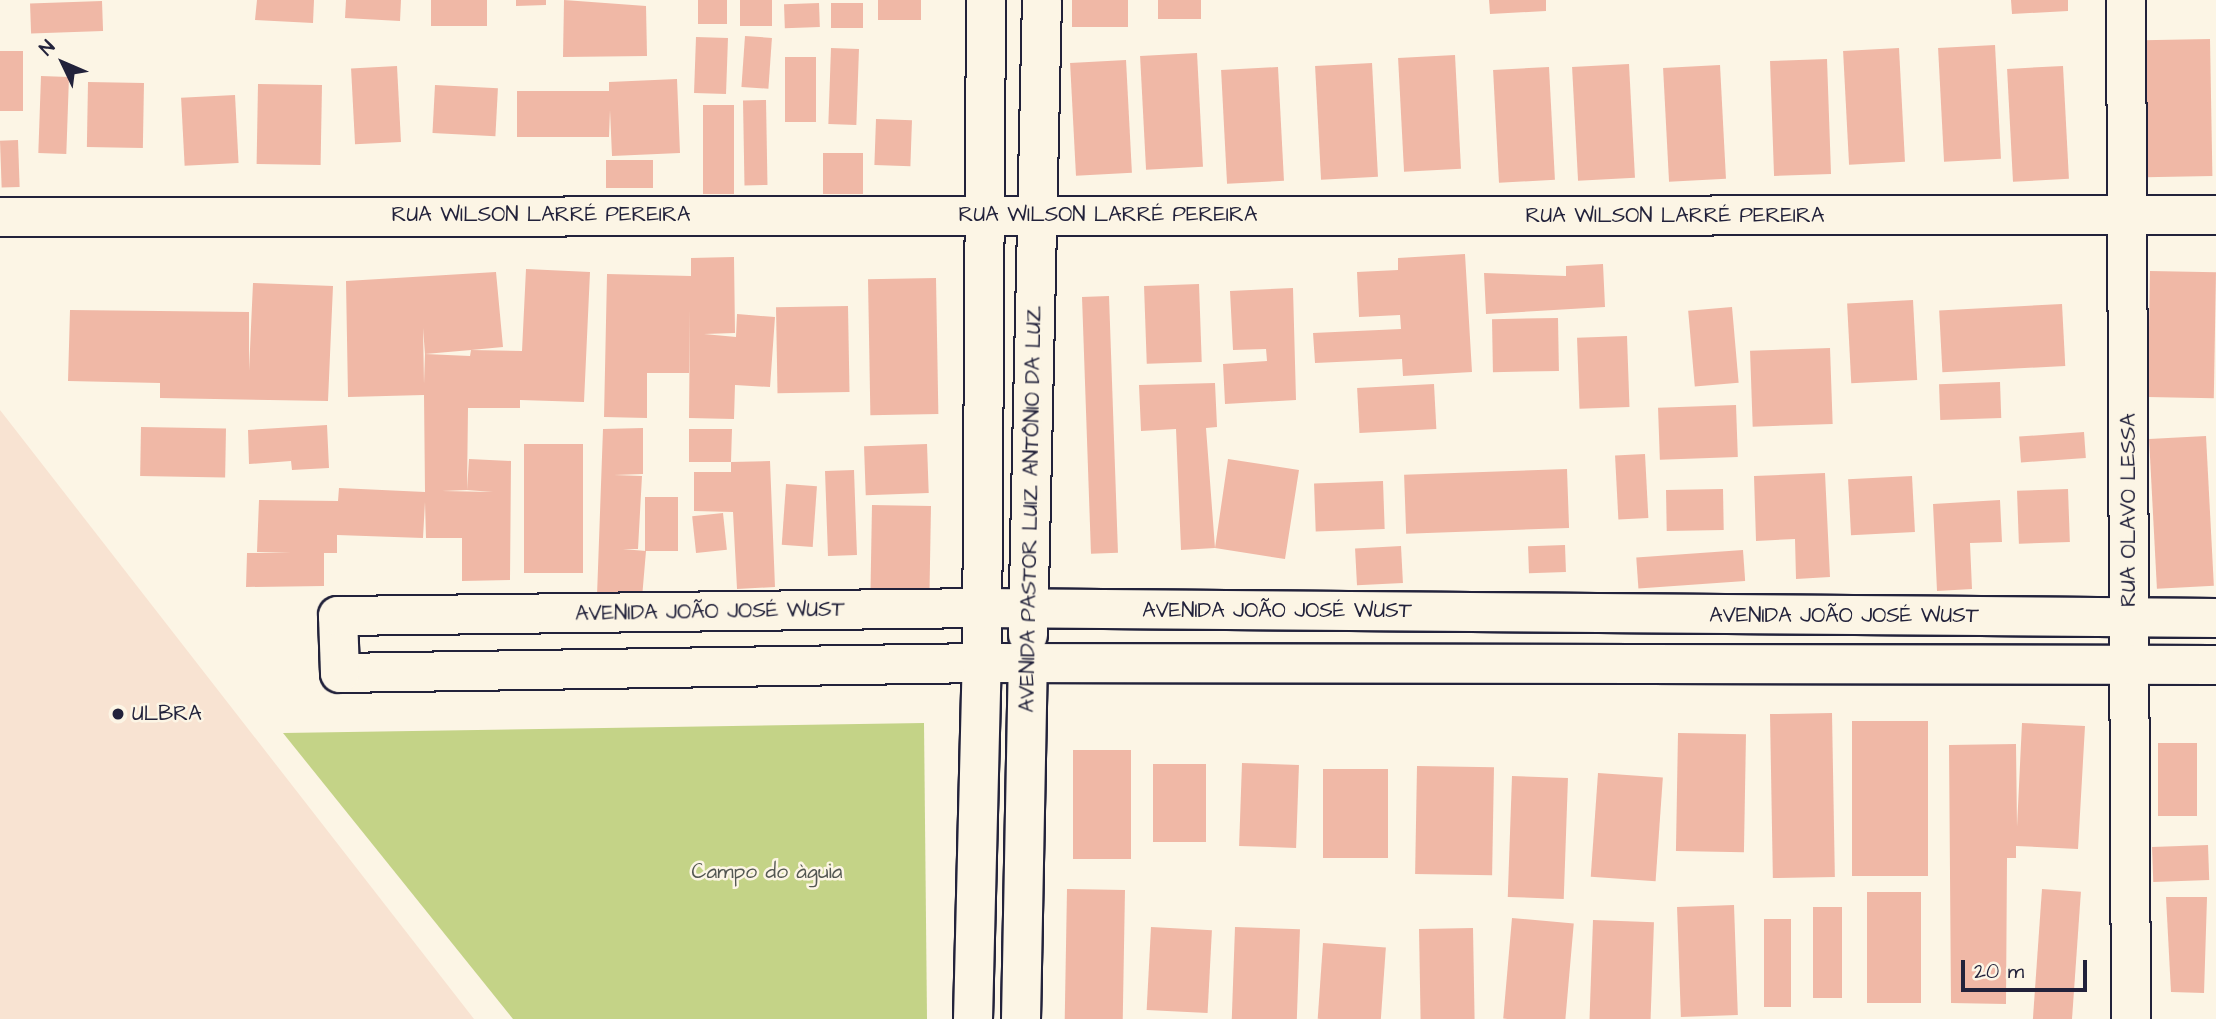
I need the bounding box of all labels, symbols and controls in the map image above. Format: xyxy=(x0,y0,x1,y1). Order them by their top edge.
north arrow xyxy=(28,28,98,98)
text: N xyxy=(34,34,61,62)
street label: RUA WILSON LARRÉ PEREIRA xyxy=(392,202,690,228)
street label: RUA WILSON LARRÉ PEREIRA xyxy=(959,202,1257,228)
street label: RUA WILSON LARRÉ PEREIRA xyxy=(1526,203,1824,229)
street label: AVENIDA PASTOR LUIZ ANTÔNIO DA LUZ xyxy=(1015,305,1047,713)
street label: RUA OLAVO LESSA xyxy=(2116,413,2142,607)
street label: AVENIDA JOÃO JOSÉ WUST xyxy=(575,597,845,627)
street label: AVENIDA JOÃO JOSÉ WUST xyxy=(1142,598,1412,624)
street label: AVENIDA JOÃO JOSÉ WUST xyxy=(1709,603,1979,629)
place label: ULBRA xyxy=(132,701,202,727)
marker: ULBRA xyxy=(110,706,126,722)
park label: Campo do àguia xyxy=(692,859,842,885)
scale bar xyxy=(1964,946,2090,990)
text: 20 m xyxy=(1974,957,2024,986)

